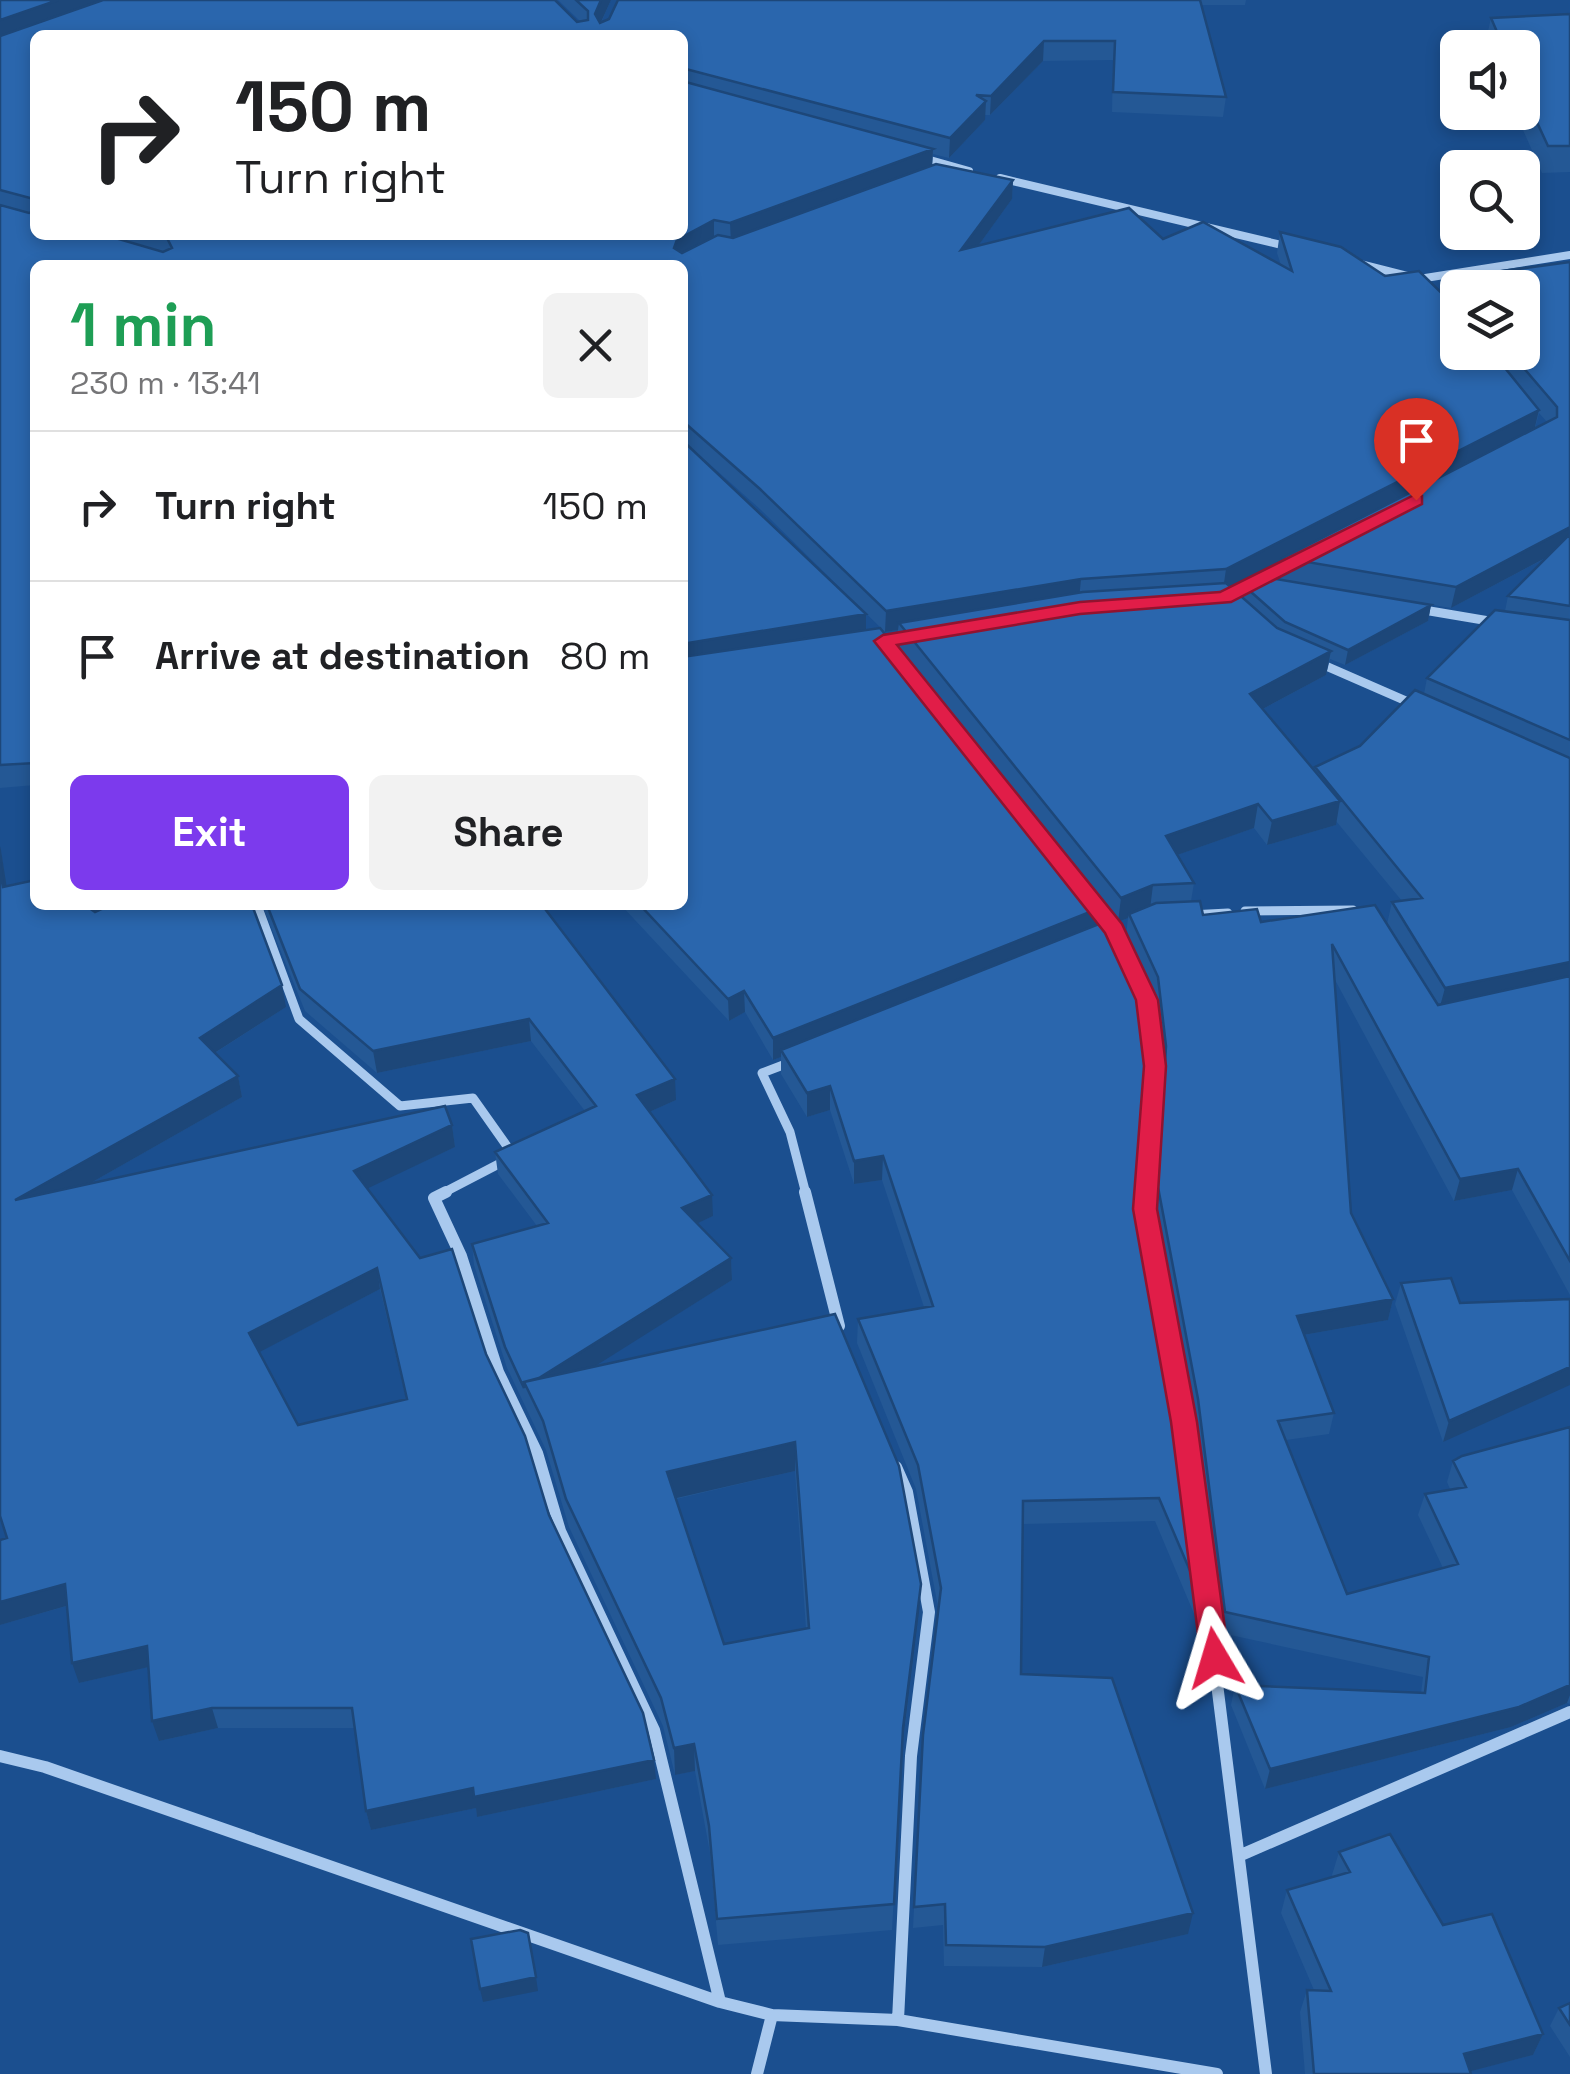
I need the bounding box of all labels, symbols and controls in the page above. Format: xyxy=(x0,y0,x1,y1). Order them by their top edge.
map controls xyxy=(1440,30,1540,370)
button: sound xyxy=(1440,30,1540,130)
text: 150 m xyxy=(235,62,432,151)
icon: right xyxy=(70,70,200,200)
text: Turn right xyxy=(235,149,446,206)
button: search xyxy=(1440,150,1540,250)
button: layers xyxy=(1440,270,1540,370)
text: 1 min xyxy=(70,287,217,364)
button: close xyxy=(543,293,648,398)
text: 230 m · 13:41 xyxy=(70,363,261,403)
pin xyxy=(1374,398,1459,501)
icon: arrive xyxy=(1389,413,1444,468)
icon: right xyxy=(70,479,125,534)
text: Turn right xyxy=(155,482,336,530)
text: 150 m xyxy=(543,482,648,530)
icon: arrive xyxy=(70,629,125,684)
text: Arrive at destination xyxy=(155,632,530,680)
text: 80 m xyxy=(560,632,650,680)
button: Exit xyxy=(70,775,349,890)
button: Share xyxy=(369,775,648,890)
position arrow xyxy=(1163,1606,1267,1710)

